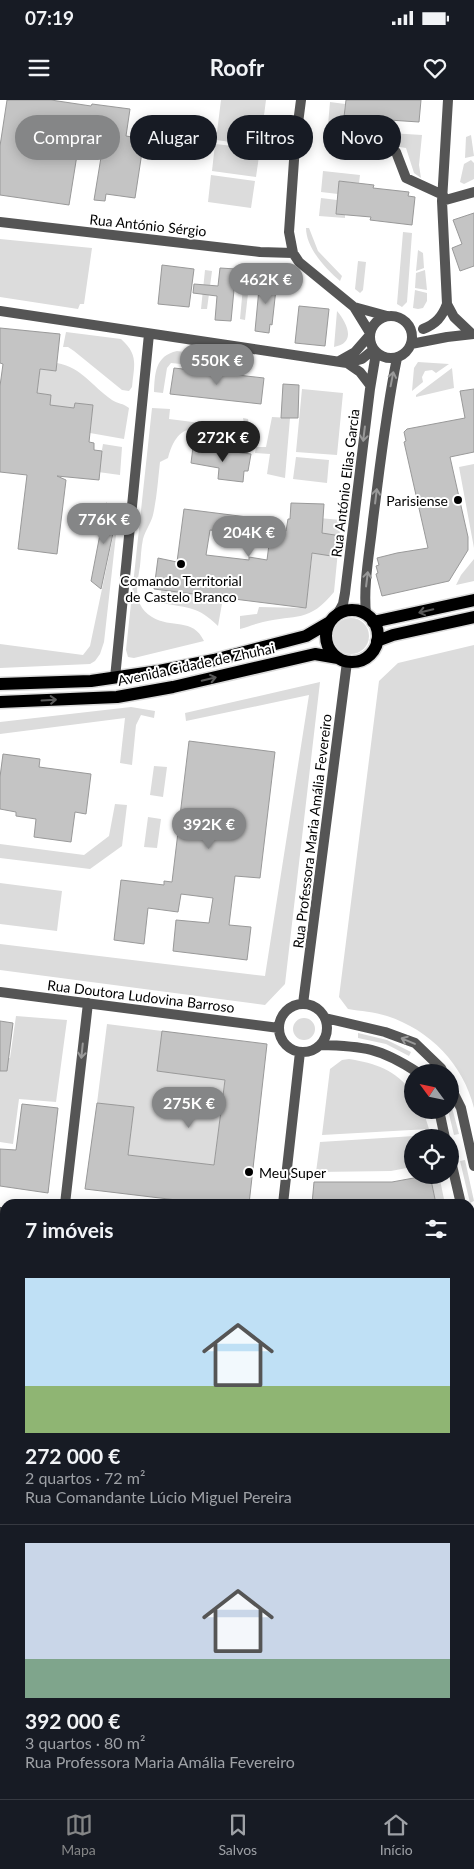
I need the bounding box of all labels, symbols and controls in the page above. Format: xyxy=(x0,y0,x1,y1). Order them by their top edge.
text: 07:19 xyxy=(25,6,74,29)
icon: menu xyxy=(25,54,53,82)
text: Roofr xyxy=(210,54,264,81)
icon: heart xyxy=(421,54,449,82)
chip: Comprar xyxy=(15,115,120,160)
chip: Alugar xyxy=(130,115,217,160)
chip: Filtros xyxy=(227,115,313,160)
chip: Novo xyxy=(323,115,401,160)
street label: Rua António Sérgio xyxy=(89,210,207,240)
pin: 462K € xyxy=(225,262,307,305)
text: 462K € xyxy=(240,269,292,288)
pin: 550K € xyxy=(176,344,258,386)
text: 550K € xyxy=(191,350,243,369)
one-way arrow xyxy=(388,371,398,387)
street label: Rua António Elias Garcia xyxy=(327,408,363,558)
pin: 272K € xyxy=(182,420,264,463)
one-way arrow xyxy=(359,425,369,441)
text: 272K € xyxy=(197,427,249,446)
one-way arrow xyxy=(371,488,381,504)
place label: Parisiense xyxy=(386,492,448,509)
marker: Parisiense xyxy=(452,494,464,506)
pin: 776K € xyxy=(63,502,145,545)
text: 776K € xyxy=(78,509,130,528)
pin: 204K € xyxy=(208,516,290,558)
text: 204K € xyxy=(223,522,275,541)
marker: Comando Territorial de Castelo Branco xyxy=(175,558,187,570)
place label: Comando Territorial de Castelo Branco xyxy=(120,572,242,605)
one-way arrow xyxy=(362,572,372,588)
one-way arrow xyxy=(419,607,435,616)
street label: Avenida Cidade de Zhuhai xyxy=(116,639,276,689)
one-way arrow xyxy=(201,673,217,683)
one-way arrow xyxy=(40,695,56,704)
street label: Rua Professora Maria Amália Fevereiro xyxy=(289,713,335,949)
pin: 392K € xyxy=(168,808,250,850)
text: 392K € xyxy=(183,814,235,833)
street label: Rua Doutora Ludovina Barroso xyxy=(46,976,236,1016)
one-way arrow xyxy=(401,1035,416,1045)
one-way arrow xyxy=(77,1043,87,1059)
north arrow xyxy=(404,1064,459,1119)
map controls xyxy=(404,1064,459,1184)
pin: 275K € xyxy=(148,1086,230,1129)
text: 275K € xyxy=(163,1093,215,1112)
button: locate xyxy=(404,1129,459,1184)
place label: Meu Super xyxy=(259,1164,326,1181)
marker: Meu Super xyxy=(243,1166,255,1178)
icon: filters xyxy=(422,1215,450,1243)
text: 7 imóveis xyxy=(25,1217,113,1242)
icon: home xyxy=(193,1310,283,1400)
text: 272 000 € xyxy=(25,1443,120,1468)
text: 2 quartos · 72 m² xyxy=(25,1468,145,1487)
text: Rua Comandante Lúcio Miguel Pereira xyxy=(25,1487,292,1506)
icon: home xyxy=(193,1576,283,1666)
text: 392 000 € xyxy=(25,1708,120,1733)
text: 3 quartos · 80 m² xyxy=(25,1733,145,1752)
text: Rua Professora Maria Amália Fevereiro xyxy=(25,1752,295,1771)
tab: Mapa xyxy=(61,1811,96,1858)
tab: Salvos xyxy=(218,1811,257,1858)
tab: Início xyxy=(380,1811,413,1858)

